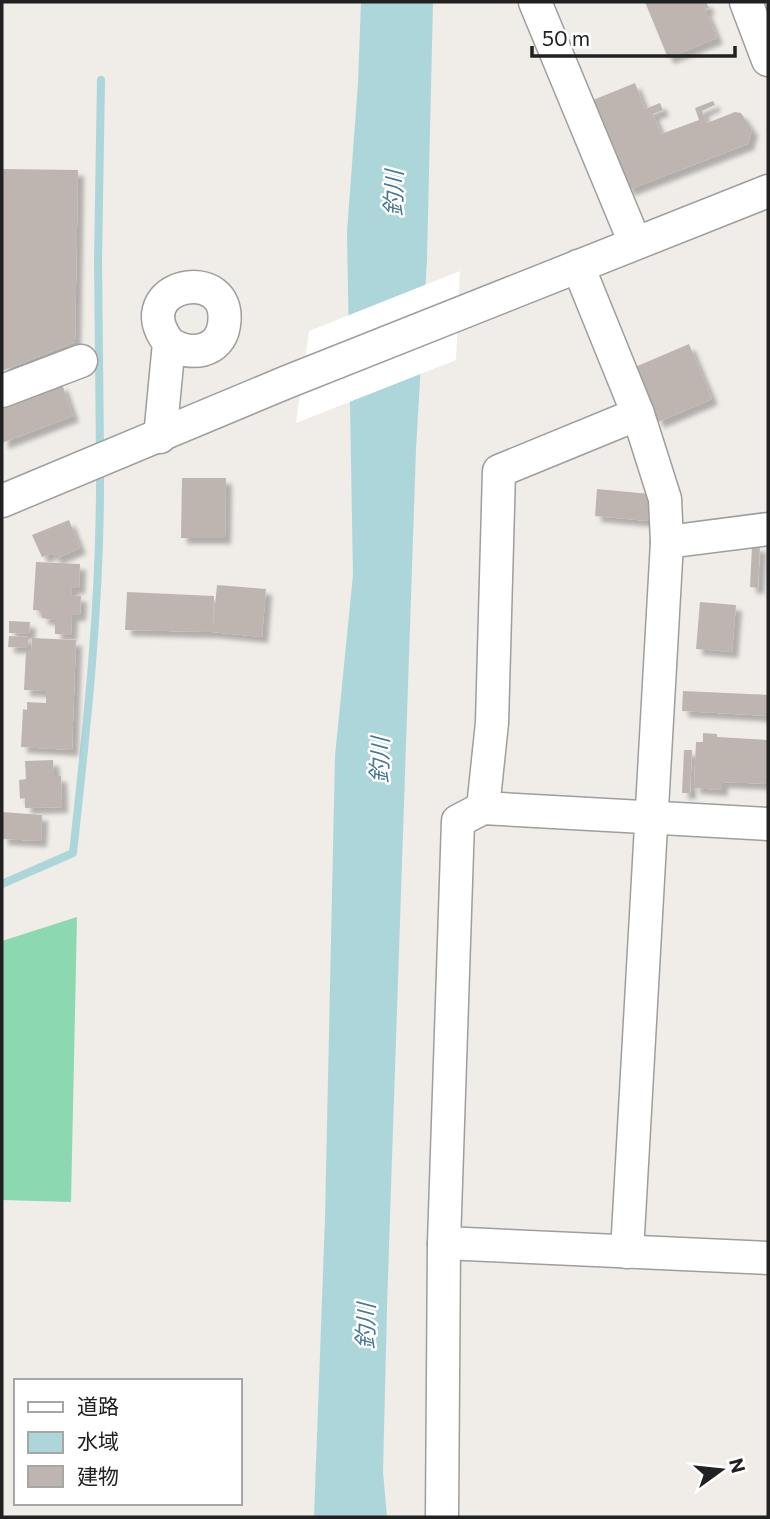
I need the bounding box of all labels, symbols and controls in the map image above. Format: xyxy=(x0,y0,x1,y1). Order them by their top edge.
scale bar xyxy=(532,14,735,58)
text: 50 m xyxy=(542,25,590,50)
water label: 釣川 xyxy=(379,167,407,216)
water label: 釣川 xyxy=(365,734,393,783)
water label: 釣川 xyxy=(351,1300,379,1349)
legend xyxy=(14,1379,242,1505)
text: 道路 xyxy=(77,1393,119,1418)
text: 水域 xyxy=(77,1428,119,1453)
north arrow xyxy=(686,1435,756,1505)
text: N xyxy=(725,1456,751,1475)
text: 建物 xyxy=(77,1463,119,1488)

